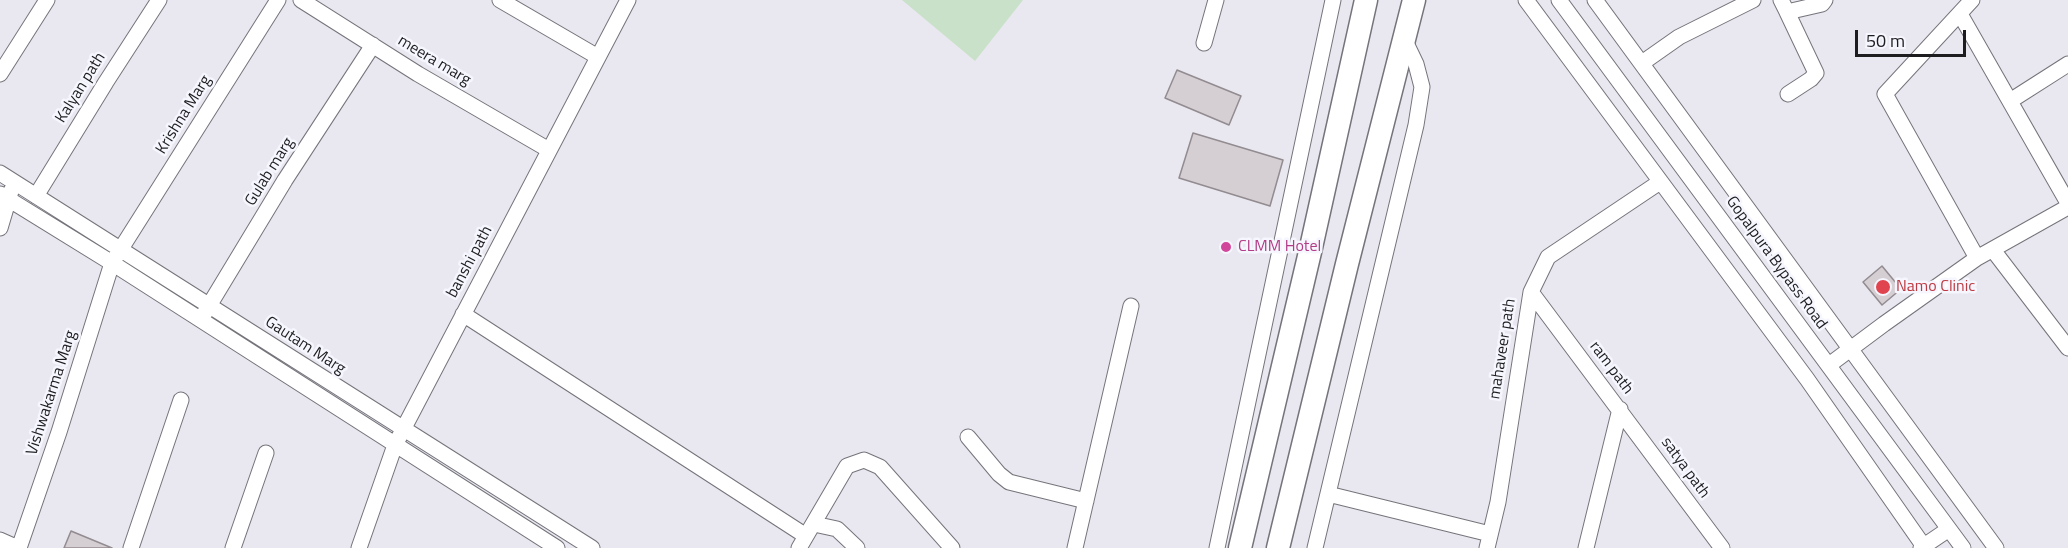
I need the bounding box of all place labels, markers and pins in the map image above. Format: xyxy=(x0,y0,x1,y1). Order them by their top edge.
place label: CLMM Hotel xyxy=(1238,237,1321,257)
marker: CLMM Hotel xyxy=(1219,240,1233,254)
place label: Namo Clinic xyxy=(1896,277,1975,297)
marker: Namo Clinic xyxy=(1874,278,1892,296)

